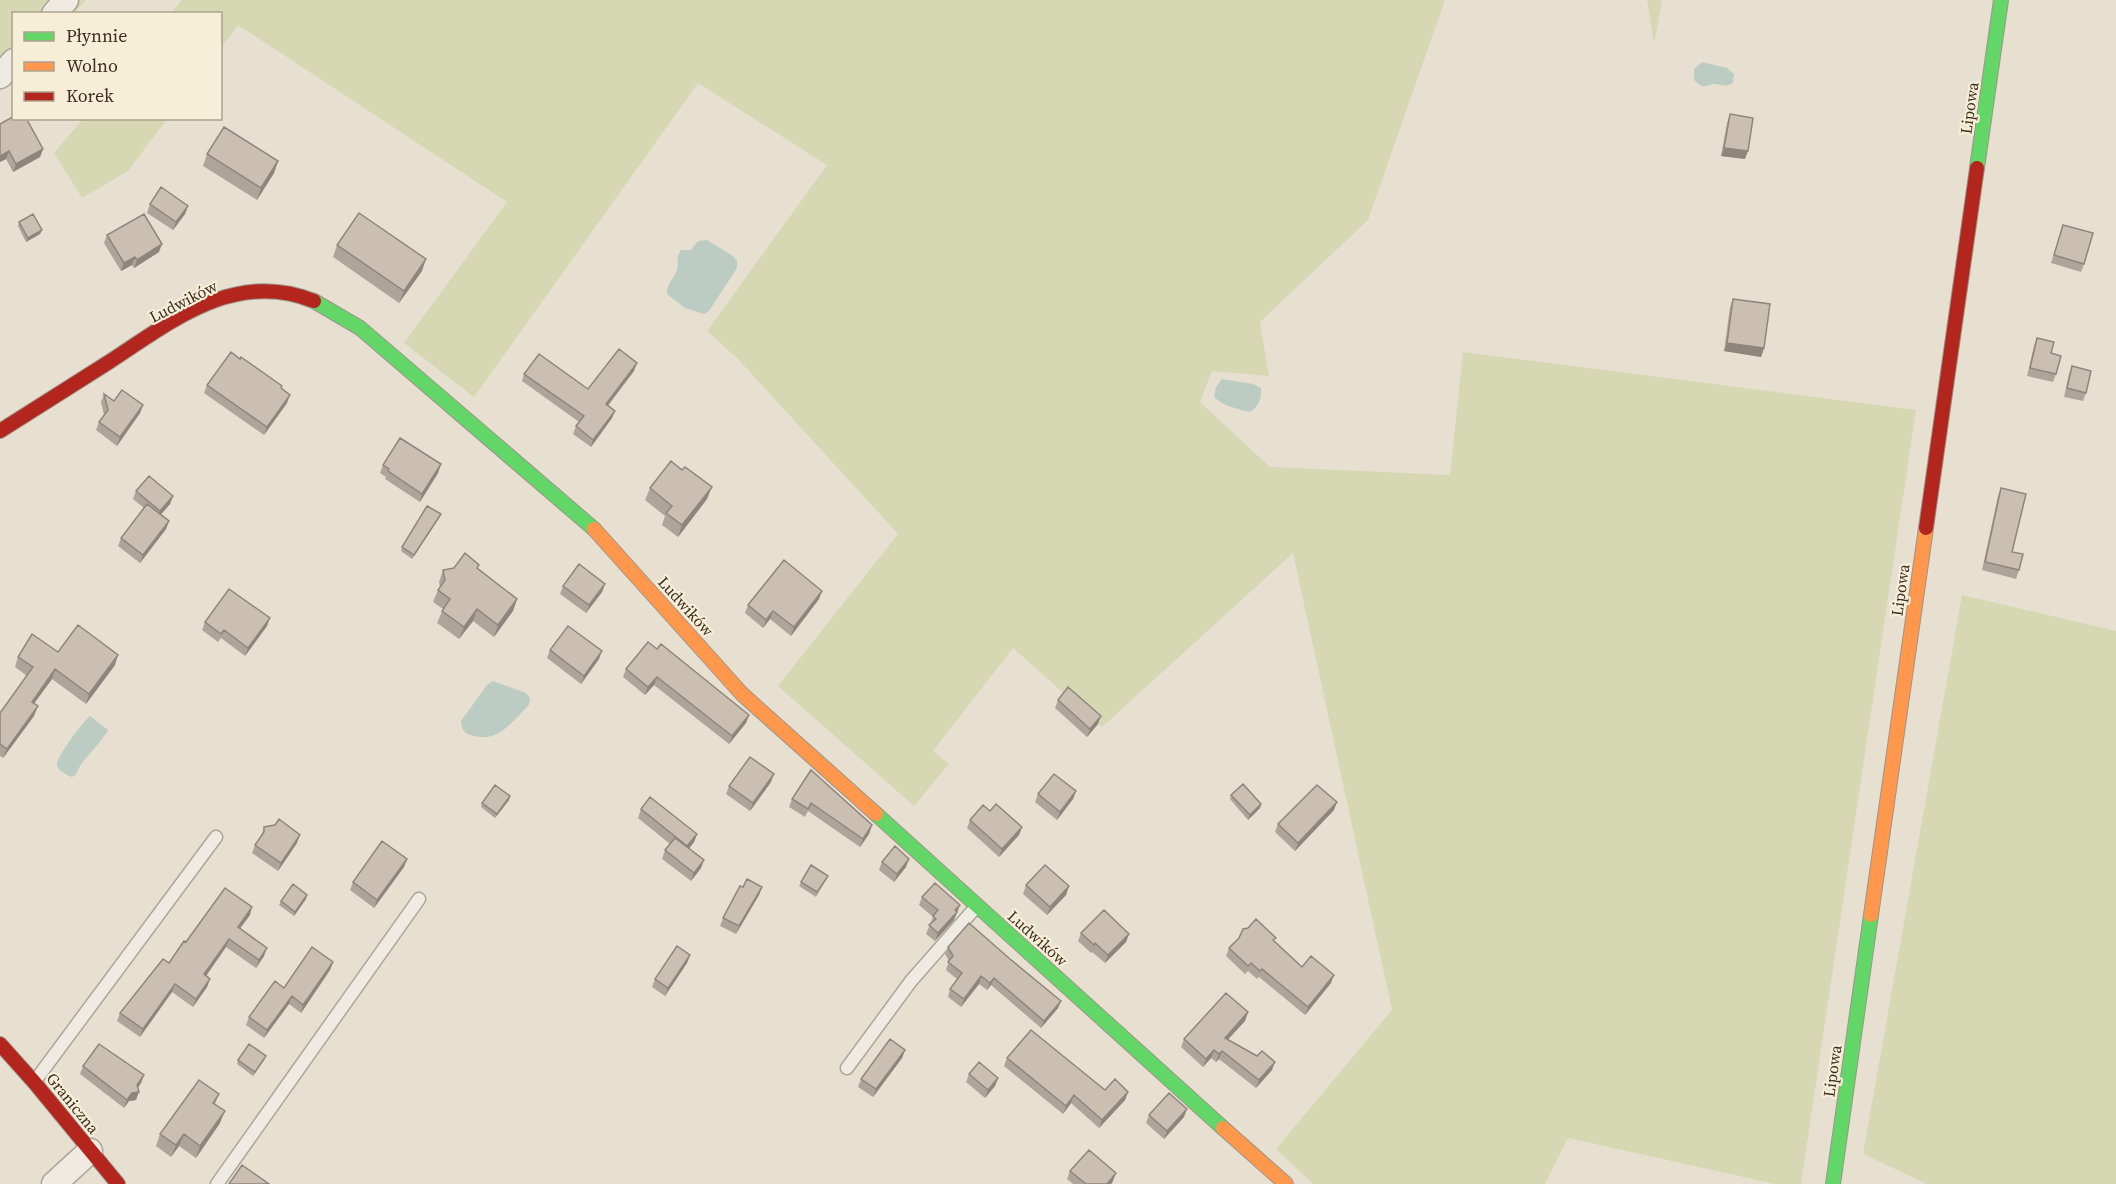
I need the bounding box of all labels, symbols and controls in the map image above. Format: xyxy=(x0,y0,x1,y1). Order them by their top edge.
legend xyxy=(12,12,222,120)
text: Płynnie xyxy=(66,23,127,48)
text: Wolno xyxy=(66,53,118,78)
street label: Lipowa xyxy=(1954,80,1984,135)
text: Korek xyxy=(66,83,114,108)
street label: Ludwików xyxy=(145,274,221,328)
street label: Lipowa xyxy=(1885,562,1915,617)
street label: Ludwików xyxy=(653,571,719,641)
street label: Ludwików xyxy=(1003,905,1073,971)
street label: Lipowa xyxy=(1817,1043,1847,1098)
street label: Graniczna xyxy=(41,1068,105,1139)

